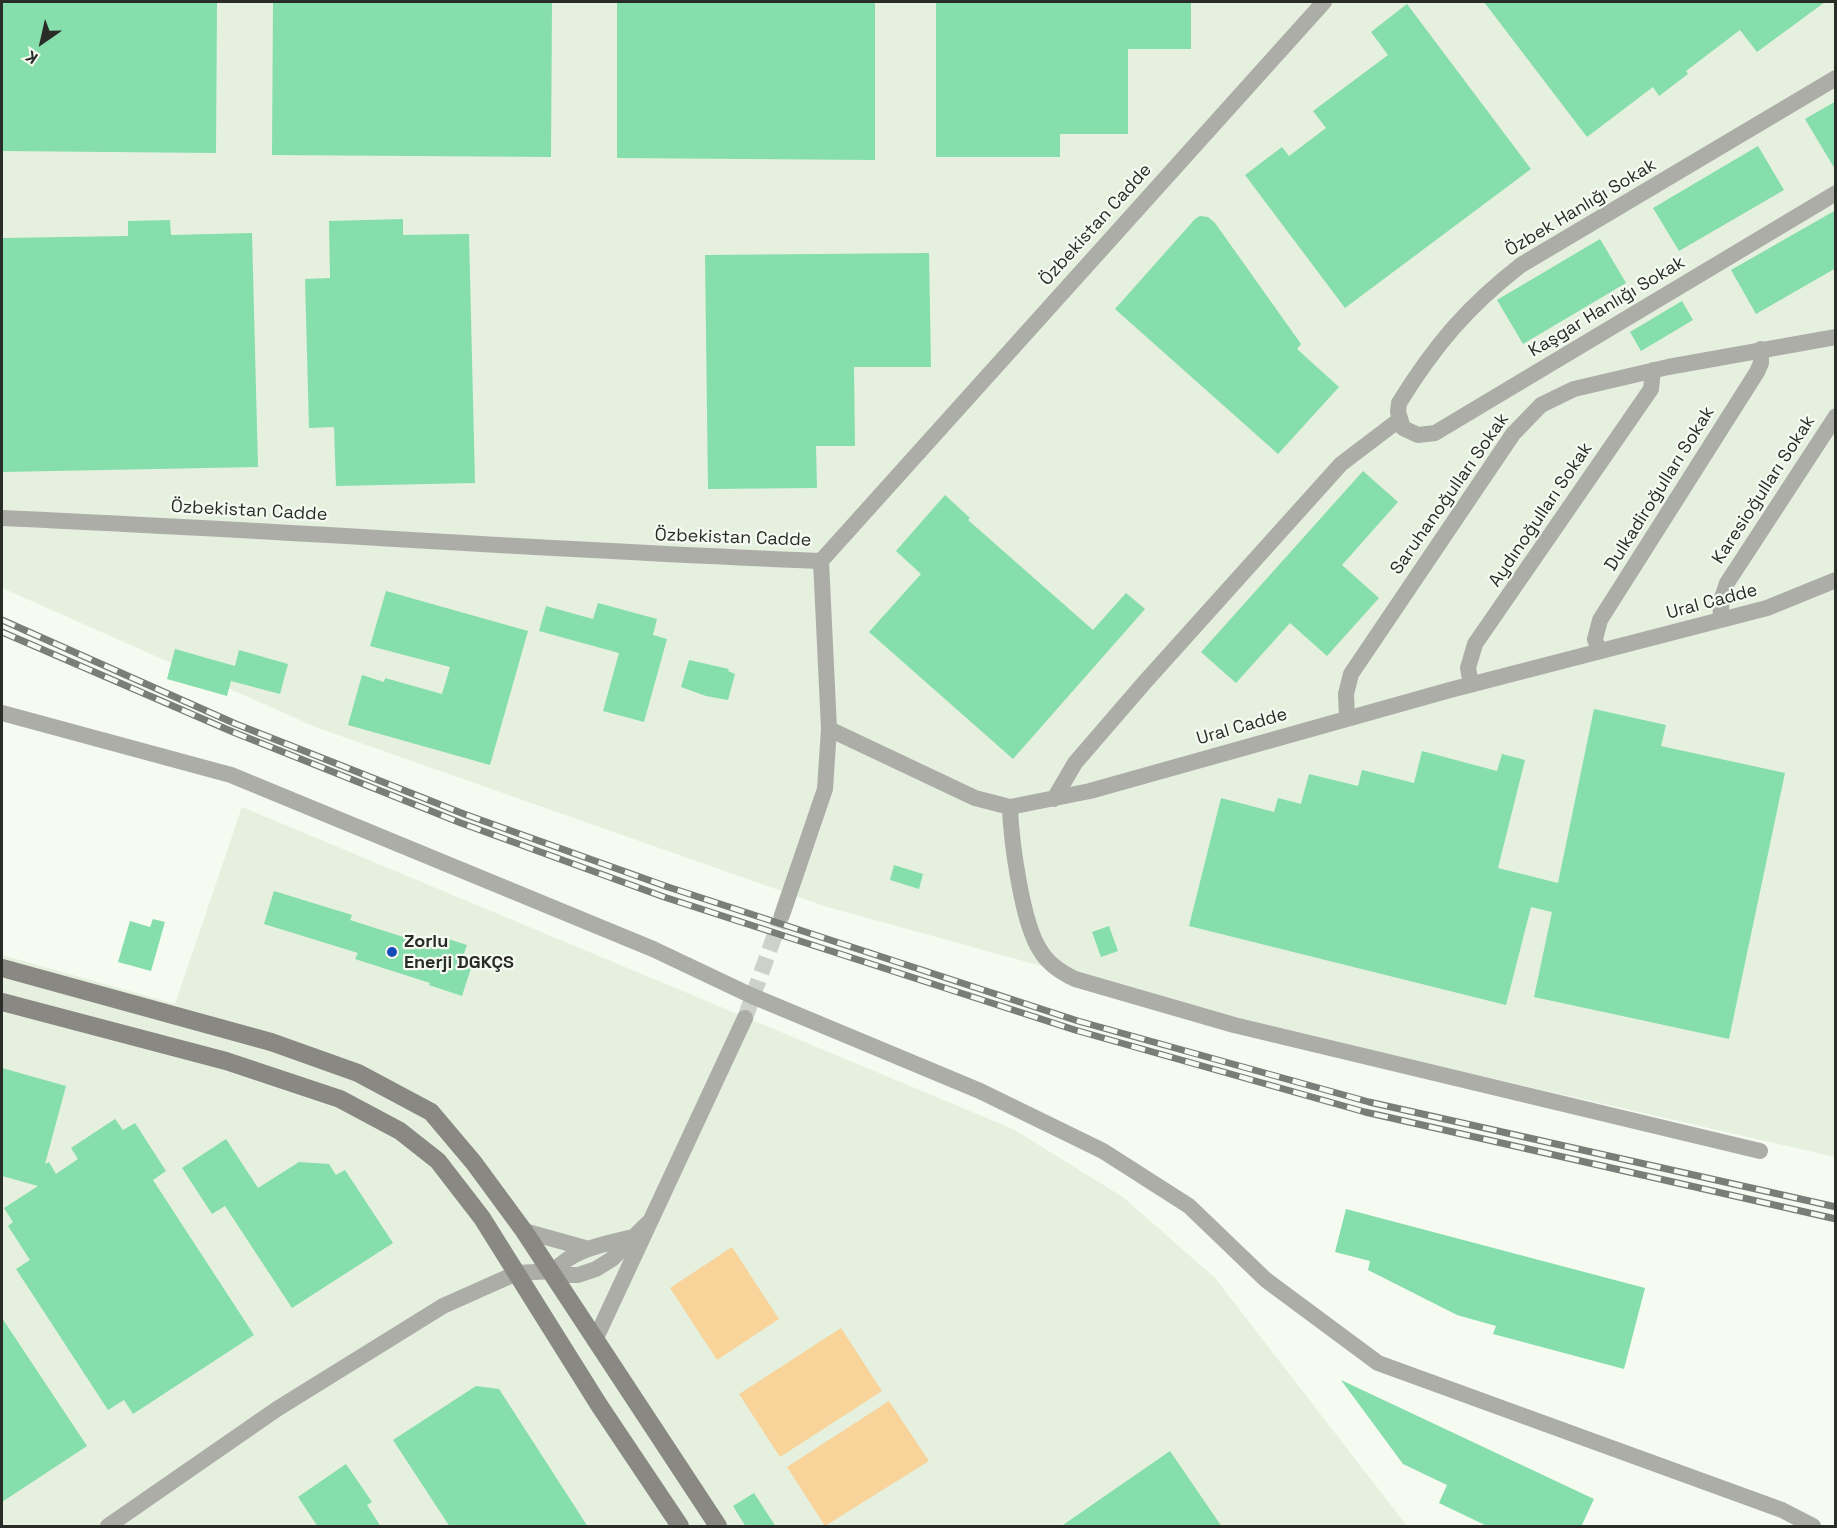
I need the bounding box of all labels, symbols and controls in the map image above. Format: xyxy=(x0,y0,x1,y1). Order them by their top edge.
north arrow xyxy=(12,12,72,72)
text: K xyxy=(22,46,42,69)
street label: Özbek Hanlığı Sokak xyxy=(1502,154,1660,262)
street label: Özbekistan Cadde xyxy=(1036,160,1156,290)
street label: Kaşgar Hanlığı Sokak xyxy=(1525,252,1689,362)
street label: Dulkadiroğulları Sokak xyxy=(1601,403,1719,575)
street label: Saruhanoğulları Sokak xyxy=(1386,409,1514,579)
street label: Karesioğulları Sokak xyxy=(1708,412,1820,568)
street label: Aydınoğulları Sokak xyxy=(1485,439,1597,591)
street label: Özbekistan Cadde xyxy=(170,496,328,526)
street label: Özbekistan Cadde xyxy=(654,524,812,552)
street label: Ural Cadde xyxy=(1664,579,1760,625)
street label: Ural Cadde xyxy=(1194,704,1290,750)
place label: Zorlu Enerji DGKÇS xyxy=(404,931,514,974)
marker: Zorlu Enerji DGKÇS xyxy=(385,945,399,959)

